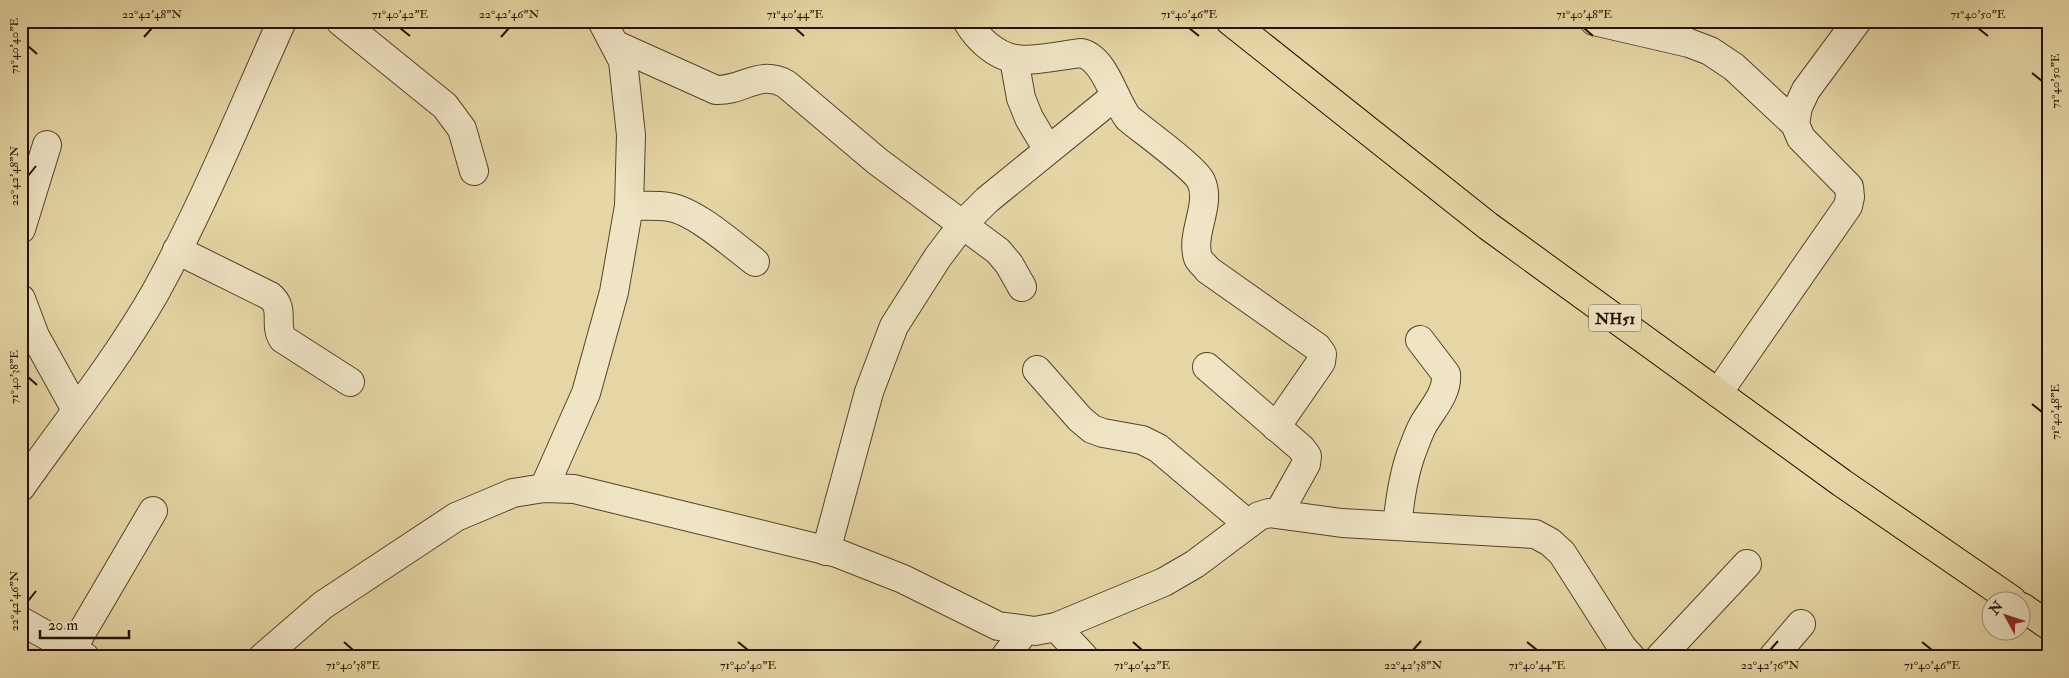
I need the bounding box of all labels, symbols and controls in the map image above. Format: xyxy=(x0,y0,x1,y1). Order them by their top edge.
text: 22°42'48"N xyxy=(122,7,182,22)
text: 71°40'42"E xyxy=(372,7,428,22)
text: 22°42'46"N xyxy=(479,7,540,22)
text: 71°40'44"E xyxy=(767,7,824,22)
text: 71°40'46"E xyxy=(1161,7,1217,22)
text: 71°40'48"E xyxy=(1556,7,1612,22)
text: 71°40'50"E xyxy=(1951,7,2006,22)
text: 71°40'40"E xyxy=(7,18,22,74)
text: 71°40'50"E xyxy=(2048,53,2063,108)
text: 22°42'48"N xyxy=(7,146,22,206)
road number: NH51 xyxy=(1589,304,1641,332)
text: 71°40'38"E xyxy=(7,350,22,404)
text: 71°40'48"E xyxy=(2048,384,2063,440)
text: 22°42'46"N xyxy=(7,570,22,631)
north arrow xyxy=(1982,590,2032,640)
text: N xyxy=(1985,597,2007,619)
scale bar xyxy=(40,608,129,640)
text: 20 m xyxy=(48,616,78,635)
text: 71°40'38"E xyxy=(326,658,380,673)
text: 71°40'40"E xyxy=(720,658,776,673)
text: 71°40'42"E xyxy=(1114,658,1170,673)
text: 22°42'38"N xyxy=(1384,658,1442,673)
text: 71°40'44"E xyxy=(1509,658,1566,673)
text: 22°42'36"N xyxy=(1741,658,1800,673)
text: 71°40'46"E xyxy=(1904,658,1960,673)

